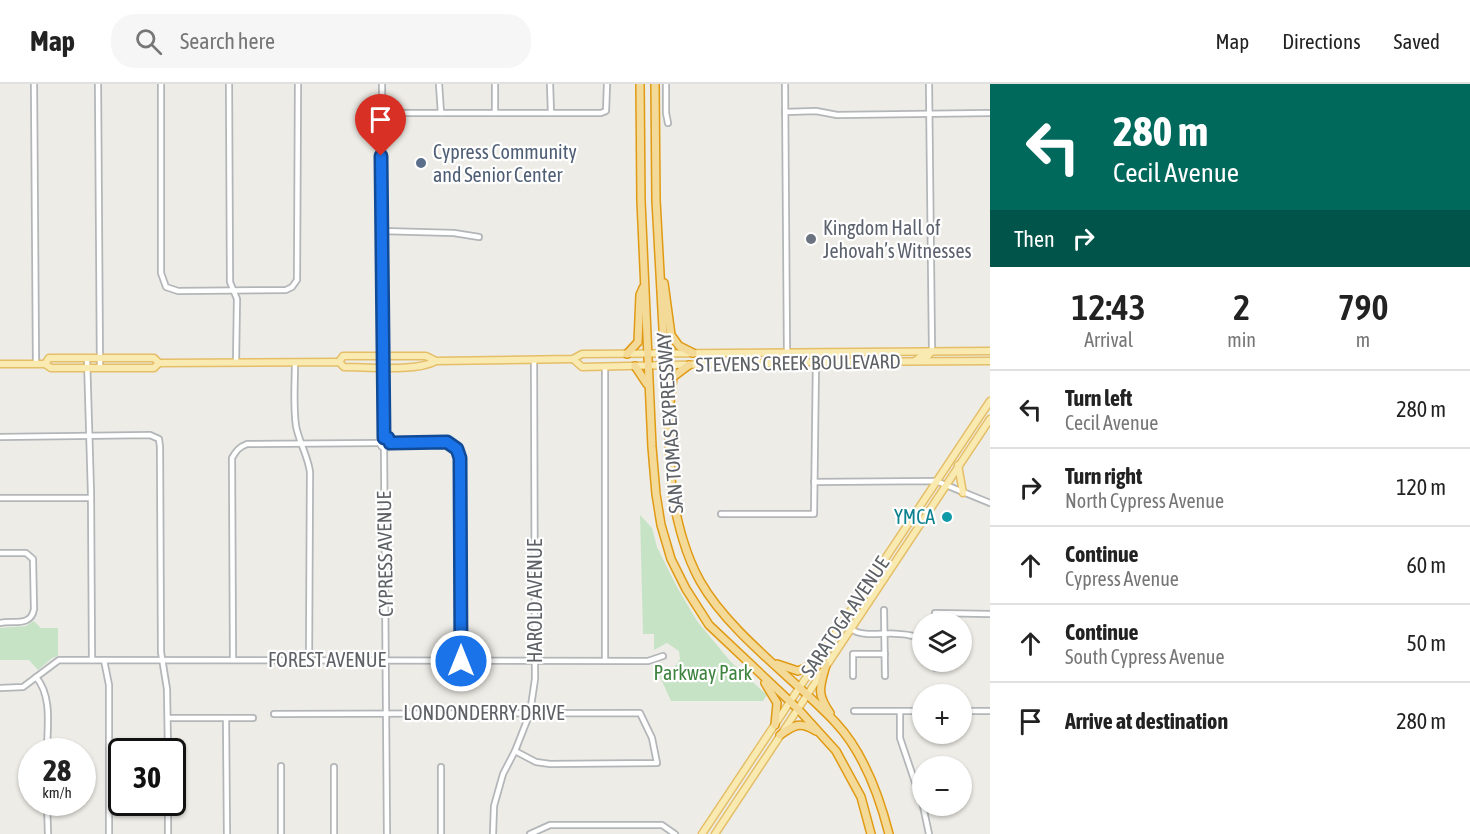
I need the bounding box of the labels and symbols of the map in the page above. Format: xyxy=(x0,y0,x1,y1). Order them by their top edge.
pin xyxy=(355,94,406,156)
place label: Cypress Community and Senior Center xyxy=(433,140,577,186)
marker: Cypress Community and Senior Center xyxy=(414,156,428,170)
place label: Kingdom Hall of Jehovah’s Witnesses xyxy=(823,216,972,262)
marker: Kingdom Hall of Jehovah’s Witnesses xyxy=(804,232,818,246)
street label: SAN TOMAS EXPRESSWAY xyxy=(652,332,687,514)
street label: STEVENS CREEK BOULEVARD xyxy=(695,349,901,376)
street label: CYPRESS AVENUE xyxy=(372,491,397,617)
place label: YMCA xyxy=(894,505,935,528)
marker: YMCA xyxy=(940,510,954,524)
street label: HAROLD AVENUE xyxy=(523,538,546,663)
street label: SARATOGA AVENUE xyxy=(796,552,894,681)
position arrow xyxy=(429,629,493,693)
street label: FOREST AVENUE xyxy=(268,648,386,671)
park label: Parkway Park xyxy=(654,661,753,684)
street label: LONDONDERRY DRIVE xyxy=(403,701,565,724)
speed limit sign: 30 xyxy=(108,738,186,816)

